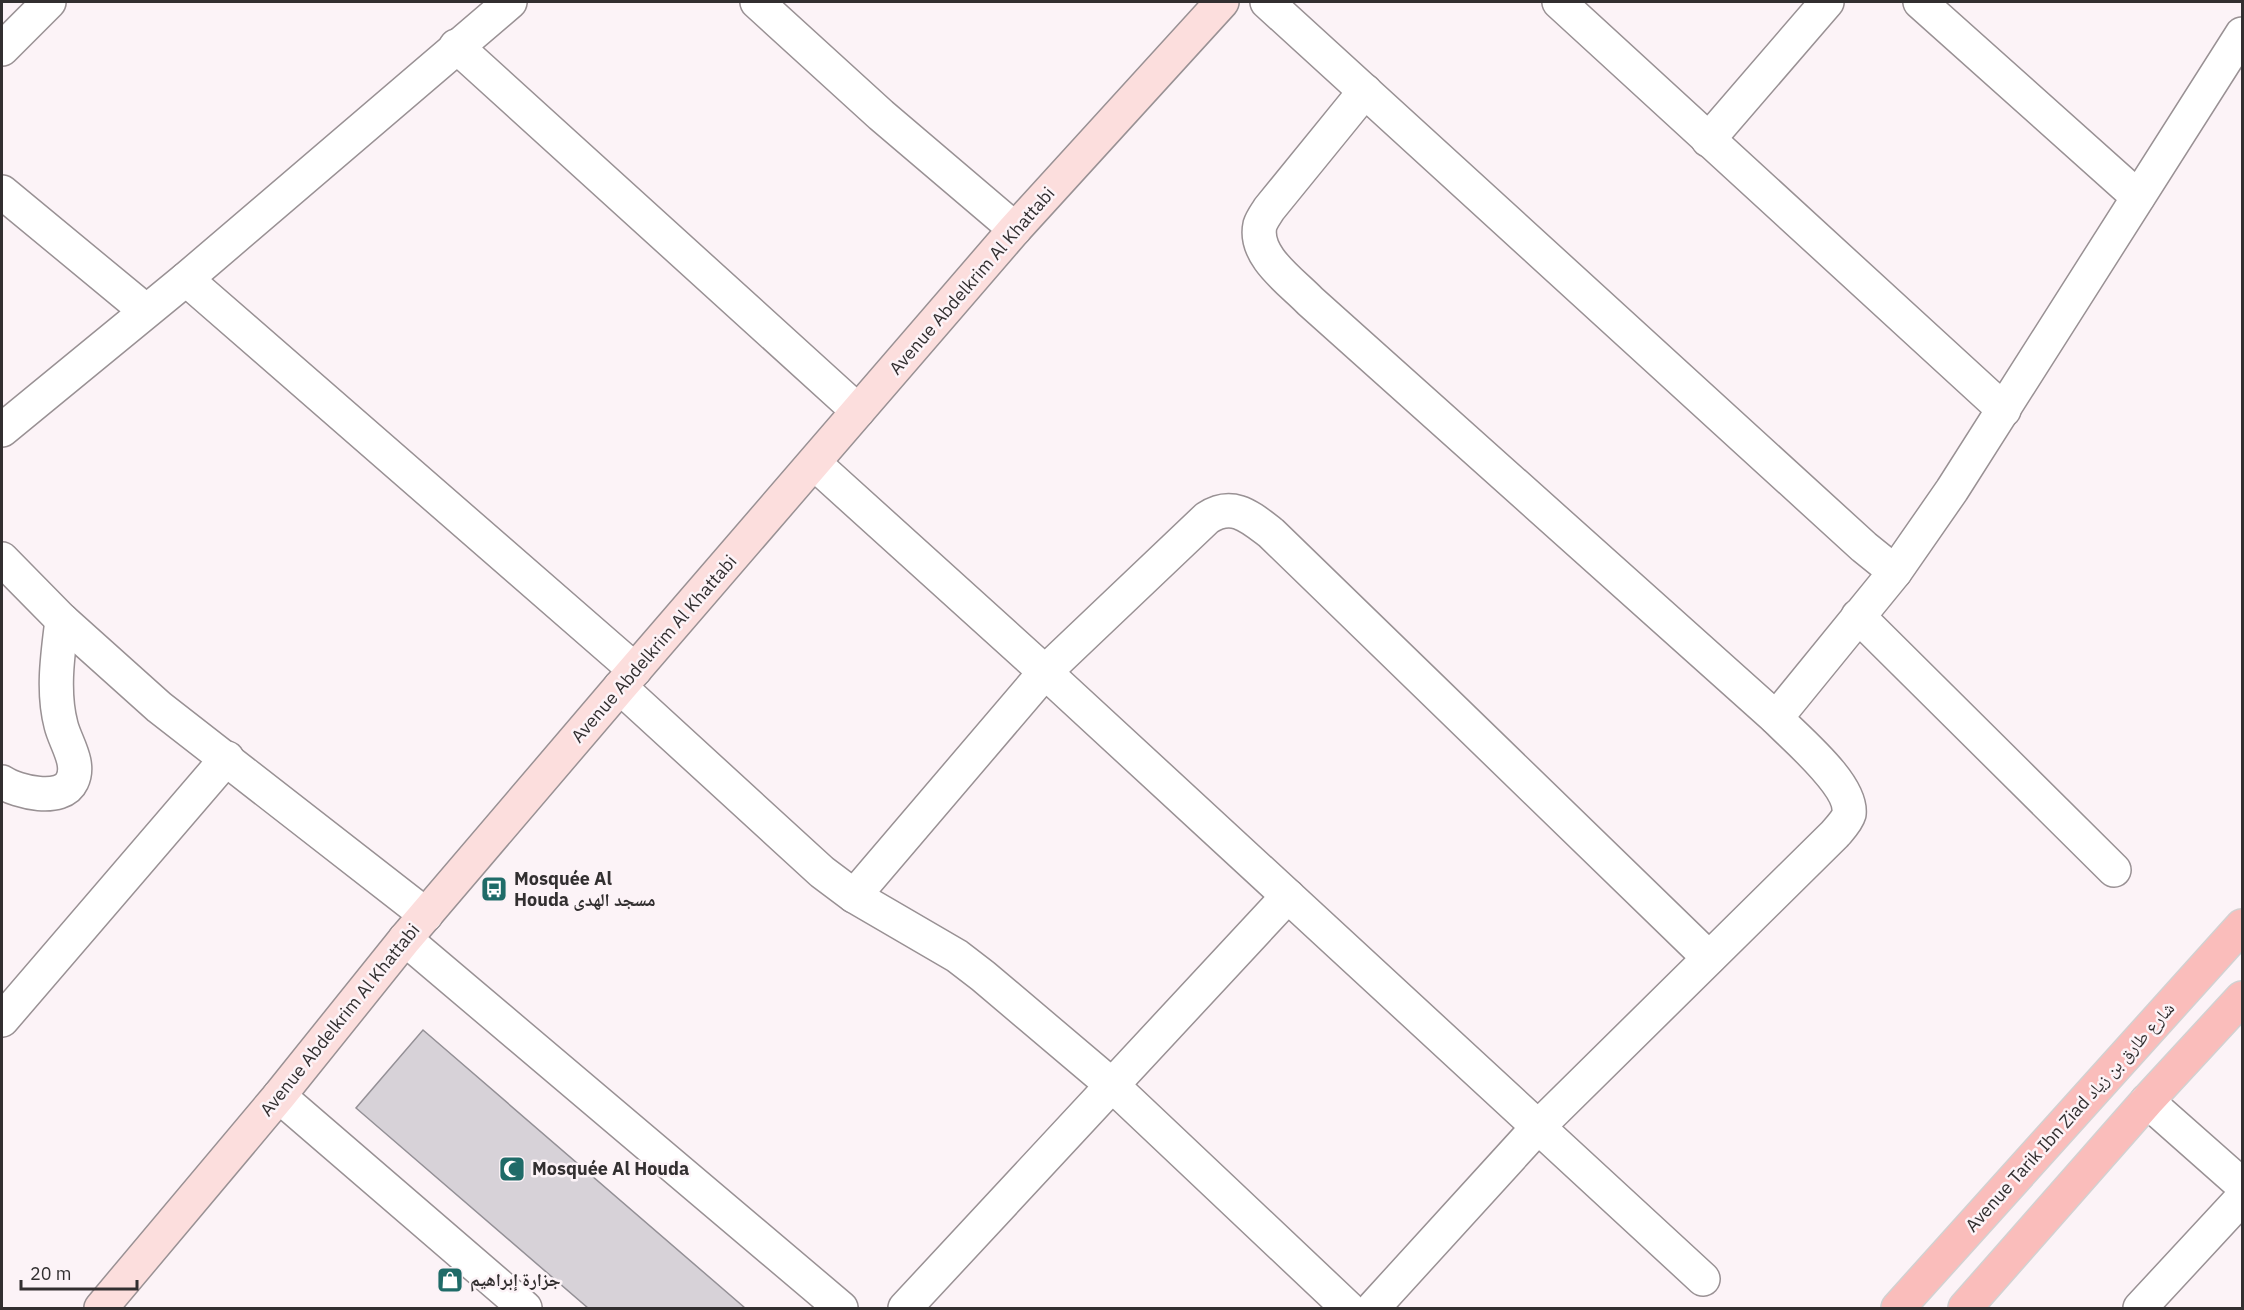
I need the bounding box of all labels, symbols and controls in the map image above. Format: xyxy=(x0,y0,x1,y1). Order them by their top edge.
street label: Avenue Abdelkrim Al Khattabi xyxy=(884,182,1059,379)
street label: Avenue Abdelkrim Al Khattabi xyxy=(566,550,741,747)
place label: Mosquée Al Houda مسجد الهدى xyxy=(514,867,656,911)
bus stop icon: Mosquée Al Houda مسجد الهدى xyxy=(479,874,509,904)
street label: Avenue Abdelkrim Al Khattabi xyxy=(255,919,424,1121)
street label: Avenue Tarik Ibn Ziad شارع طارق بن زياد xyxy=(1960,997,2179,1237)
mosque icon: Mosquée Al Houda xyxy=(497,1154,527,1184)
place label: Mosquée Al Houda xyxy=(532,1157,689,1180)
scale bar xyxy=(21,1253,136,1291)
text: 20 m xyxy=(30,1262,72,1285)
shop icon: جزارة إبراهيم xyxy=(435,1265,465,1295)
place label: جزارة إبراهيم xyxy=(470,1268,561,1292)

